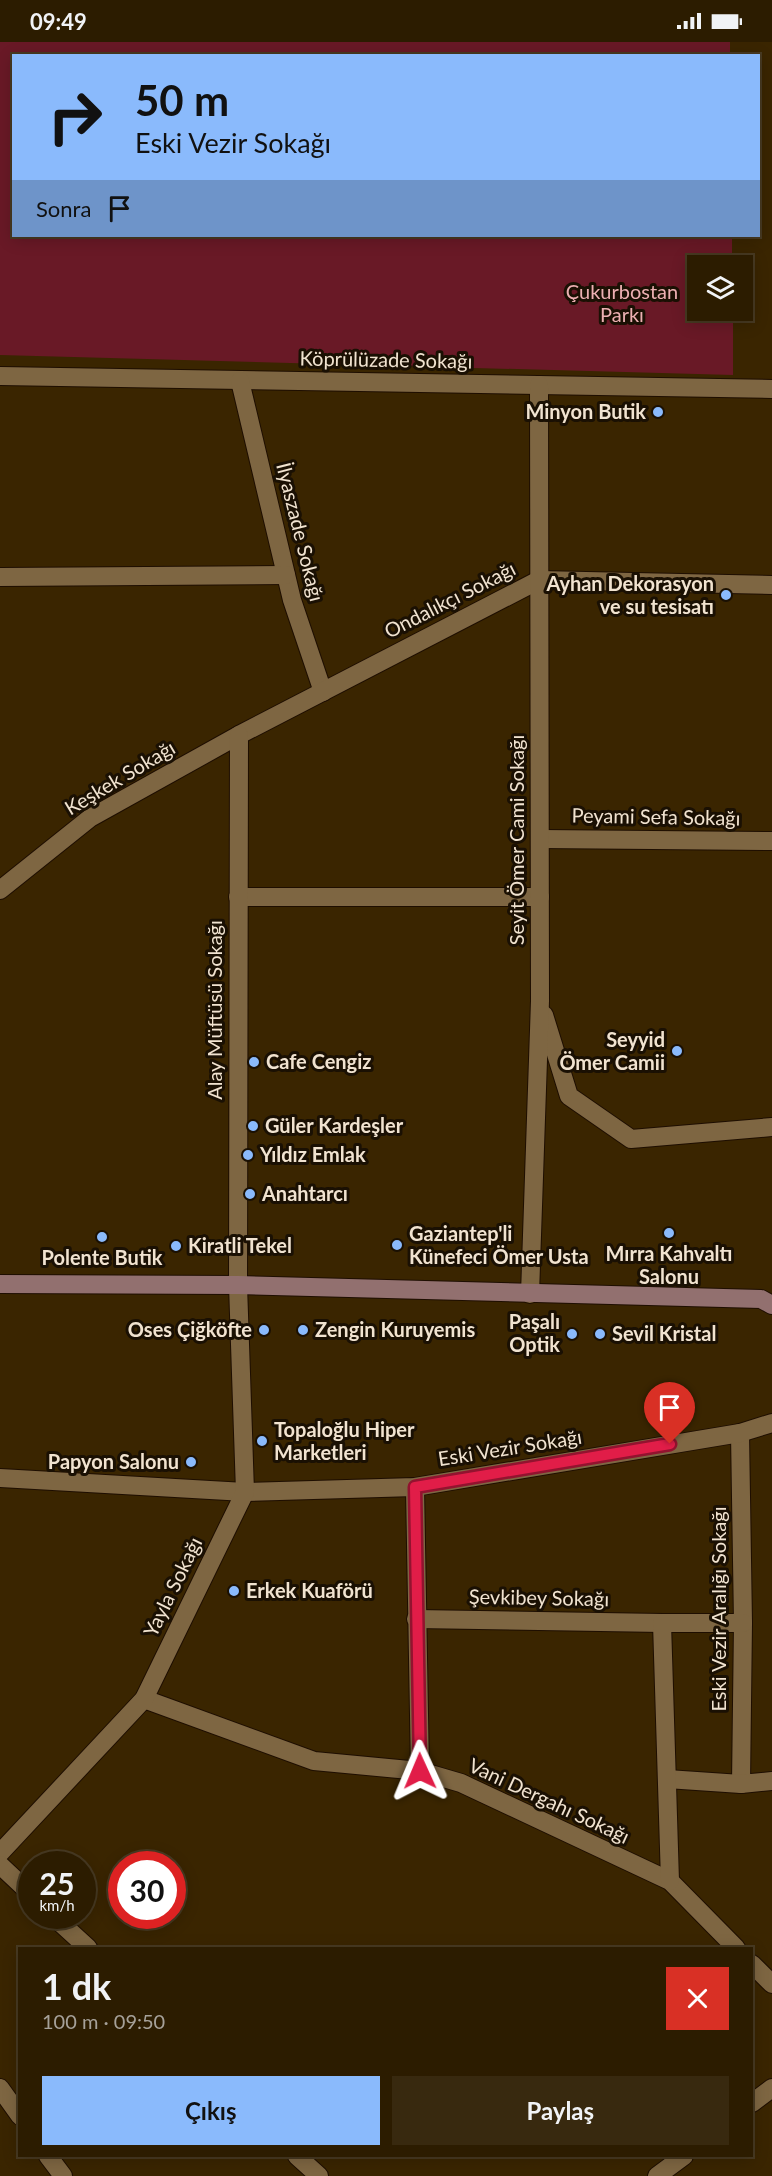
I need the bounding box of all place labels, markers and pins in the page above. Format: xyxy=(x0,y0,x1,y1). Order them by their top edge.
place label: Minyon Butik xyxy=(525,399,646,423)
marker: Minyon Butik xyxy=(651,405,665,419)
place label: Ayhan Dekorasyon ve su tesisatı xyxy=(545,571,714,618)
marker: Ayhan Dekorasyon ve su tesisatı xyxy=(719,588,733,602)
place label: Seyyid Ömer Camii xyxy=(559,1027,665,1074)
marker: Seyyid Ömer Camii xyxy=(670,1044,684,1058)
place label: Cafe Cengiz xyxy=(266,1049,371,1073)
marker: Cafe Cengiz xyxy=(247,1055,261,1069)
place label: Güler Kardeşler xyxy=(265,1113,404,1137)
marker: Güler Kardeşler xyxy=(246,1119,260,1133)
place label: Yıldız Emlak xyxy=(259,1142,366,1166)
marker: Yıldız Emlak xyxy=(241,1148,255,1162)
place label: Anahtarcı xyxy=(261,1181,348,1205)
marker: Anahtarcı xyxy=(243,1187,257,1201)
place label: Gaziantep'li Künefeci Ömer Usta xyxy=(409,1221,589,1268)
marker: Mırra Kahvaltı Salonu xyxy=(662,1226,676,1240)
marker: Polente Butik xyxy=(95,1230,109,1244)
place label: Kiratli Tekel xyxy=(188,1233,292,1257)
marker: Gaziantep'li Künefeci Ömer Usta xyxy=(390,1238,404,1252)
marker: Kiratli Tekel xyxy=(169,1239,183,1253)
place label: Mırra Kahvaltı Salonu xyxy=(606,1241,732,1288)
place label: Polente Butik xyxy=(42,1245,163,1269)
place label: Paşalı Optik xyxy=(509,1309,560,1356)
place label: Oses Çiğköfte xyxy=(128,1317,252,1341)
place label: Zengin Kuruyemis xyxy=(315,1317,475,1341)
place label: Sevil Kristal xyxy=(612,1321,716,1345)
marker: Oses Çiğköfte xyxy=(257,1323,271,1337)
marker: Zengin Kuruyemis xyxy=(296,1323,310,1337)
marker: Paşalı Optik xyxy=(565,1327,579,1341)
marker: Sevil Kristal xyxy=(593,1327,607,1341)
pin xyxy=(644,1382,695,1444)
place label: Topaloğlu Hiper Marketleri xyxy=(274,1417,415,1464)
marker: Topaloğlu Hiper Marketleri xyxy=(255,1434,269,1448)
place label: Papyon Salonu xyxy=(48,1449,179,1473)
marker: Papyon Salonu xyxy=(184,1455,198,1469)
place label: Erkek Kuaförü xyxy=(246,1578,373,1602)
marker: Erkek Kuaförü xyxy=(227,1584,241,1598)

